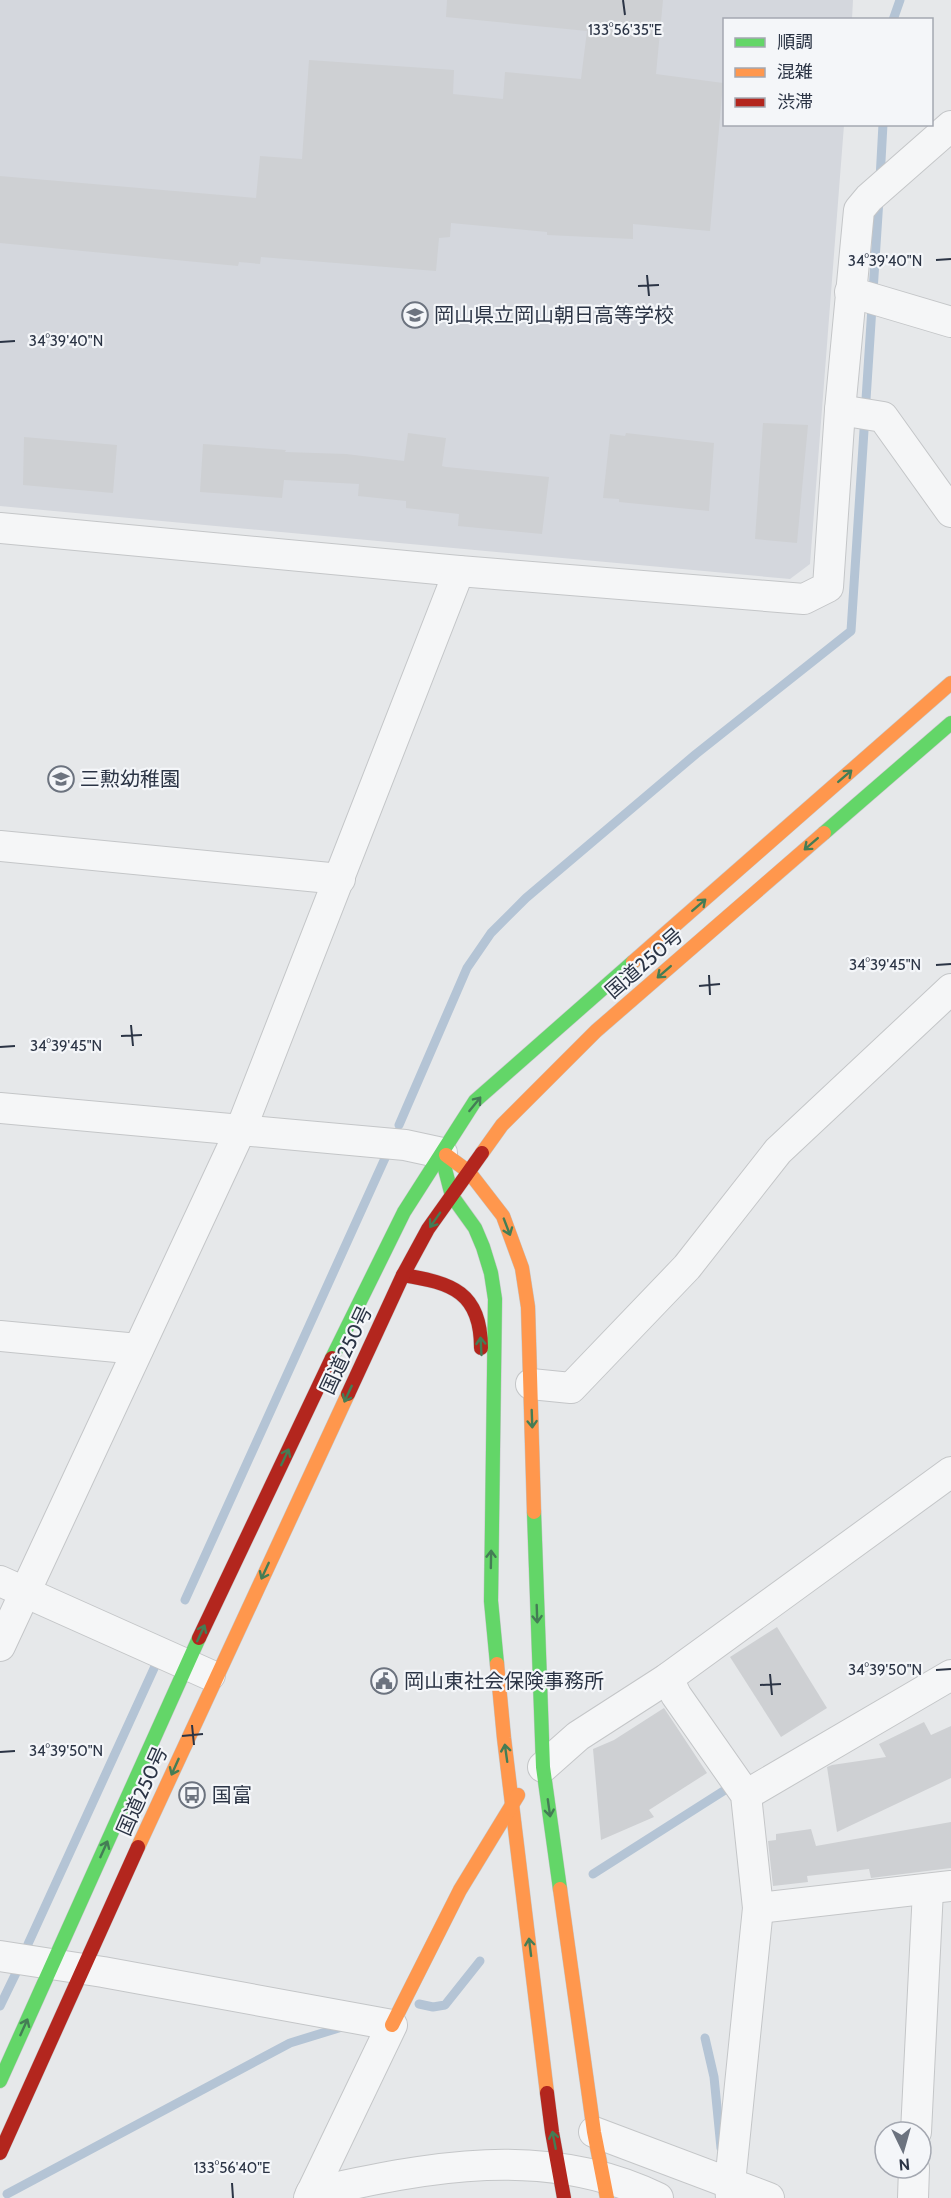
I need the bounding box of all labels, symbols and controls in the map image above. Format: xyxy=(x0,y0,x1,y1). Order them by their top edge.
legend xyxy=(723,18,933,126)
text: 133°56'35"E xyxy=(588,21,662,39)
text: 順調 xyxy=(777,31,813,53)
text: 混雑 xyxy=(777,61,813,83)
text: 渋滞 xyxy=(777,91,813,113)
text: 34°39'40"N xyxy=(848,252,922,270)
school or university icon: 岡山県立岡山朝日高等学校 xyxy=(400,300,430,330)
place label: 岡山県立岡山朝日高等学校 xyxy=(434,303,674,327)
text: 34°39'40"N xyxy=(29,332,103,350)
school or university icon: 三勲幼稚園 xyxy=(46,764,76,794)
place label: 三勲幼稚園 xyxy=(80,767,180,791)
one-way arrow xyxy=(837,769,852,783)
one-way arrow xyxy=(804,837,819,851)
one-way arrow xyxy=(691,898,706,912)
street label: 国道250号 xyxy=(600,923,688,1003)
text: 34°39'45"N xyxy=(849,956,921,974)
one-way arrow xyxy=(656,965,672,978)
text: 34°39'45"N xyxy=(30,1037,102,1055)
one-way arrow xyxy=(468,1096,481,1112)
one-way arrow xyxy=(429,1211,441,1227)
one-way arrow xyxy=(502,1217,513,1236)
street label: 国道250号 xyxy=(315,1302,377,1398)
one-way arrow xyxy=(475,1336,486,1356)
one-way arrow xyxy=(341,1384,353,1402)
one-way arrow xyxy=(526,1408,538,1428)
one-way arrow xyxy=(279,1449,291,1467)
one-way arrow xyxy=(486,1550,497,1570)
one-way arrow xyxy=(259,1561,271,1579)
one-way arrow xyxy=(532,1603,543,1623)
one-way arrow xyxy=(196,1625,208,1643)
text: 34°39'50"N xyxy=(848,1661,922,1679)
public building icon: 岡山東社会保険事務所 xyxy=(369,1666,399,1696)
place label: 岡山東社会保険事務所 xyxy=(404,1669,604,1693)
text: 34°39'50"N xyxy=(29,1742,103,1760)
street label: 国道250号 xyxy=(112,1743,172,1839)
one-way arrow xyxy=(500,1744,511,1764)
one-way arrow xyxy=(169,1757,180,1775)
bus stop icon: 国富 xyxy=(177,1780,207,1810)
place label: 国富 xyxy=(212,1783,252,1807)
one-way arrow xyxy=(544,1798,555,1818)
one-way arrow xyxy=(99,1841,110,1859)
one-way arrow xyxy=(524,1937,535,1957)
one-way arrow xyxy=(19,2019,30,2037)
north arrow xyxy=(873,2120,933,2180)
one-way arrow xyxy=(548,2131,559,2151)
text: N xyxy=(898,2154,911,2174)
text: 133°56'40"E xyxy=(194,2159,270,2177)

